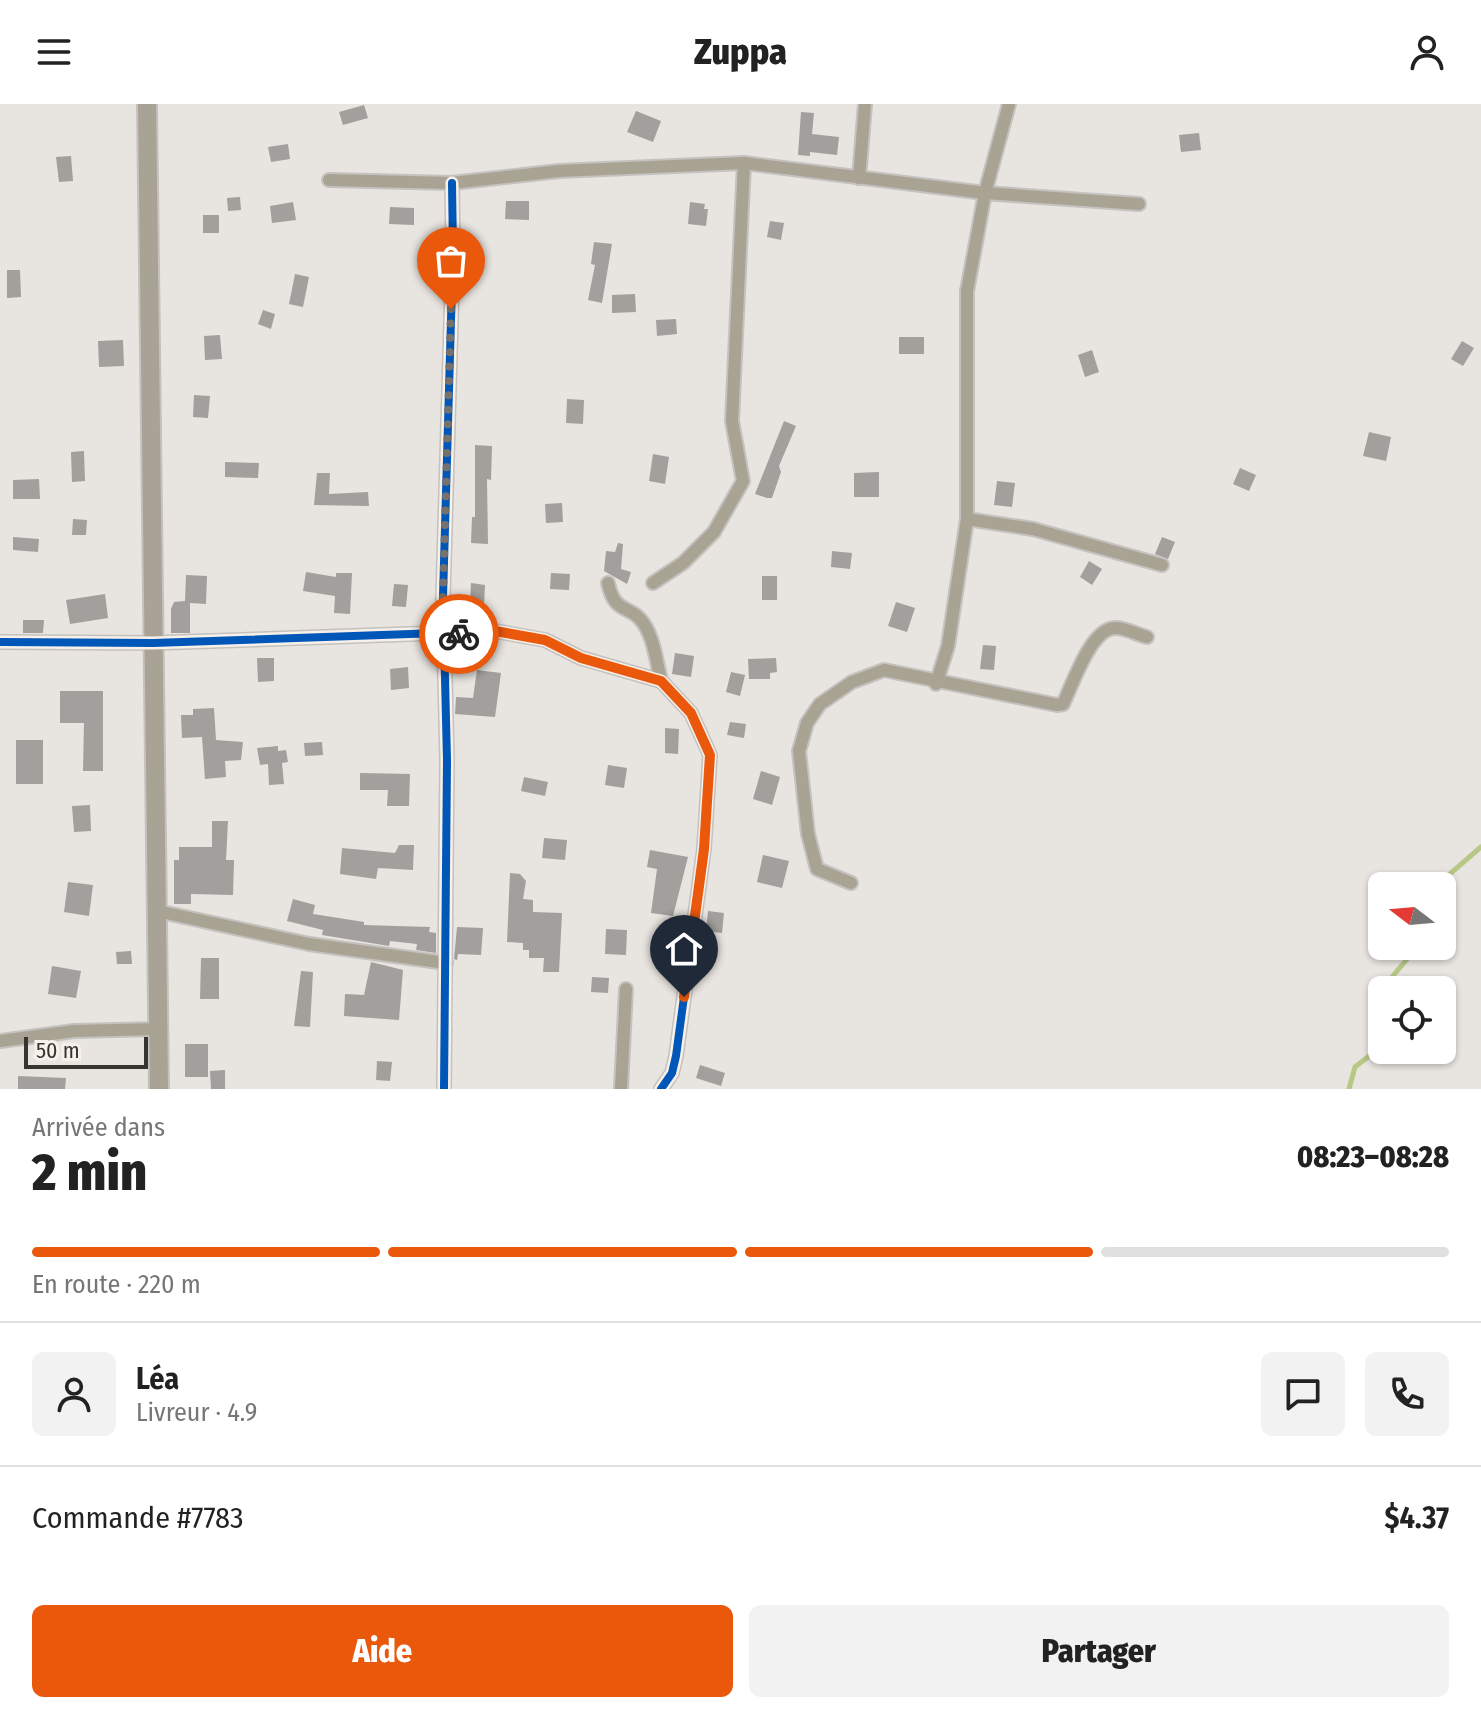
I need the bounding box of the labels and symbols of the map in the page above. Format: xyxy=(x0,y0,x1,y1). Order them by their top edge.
pin xyxy=(417,227,485,309)
courier xyxy=(419,594,499,674)
north arrow xyxy=(1368,872,1456,960)
pin xyxy=(650,915,718,997)
scale bar xyxy=(24,1033,148,1069)

